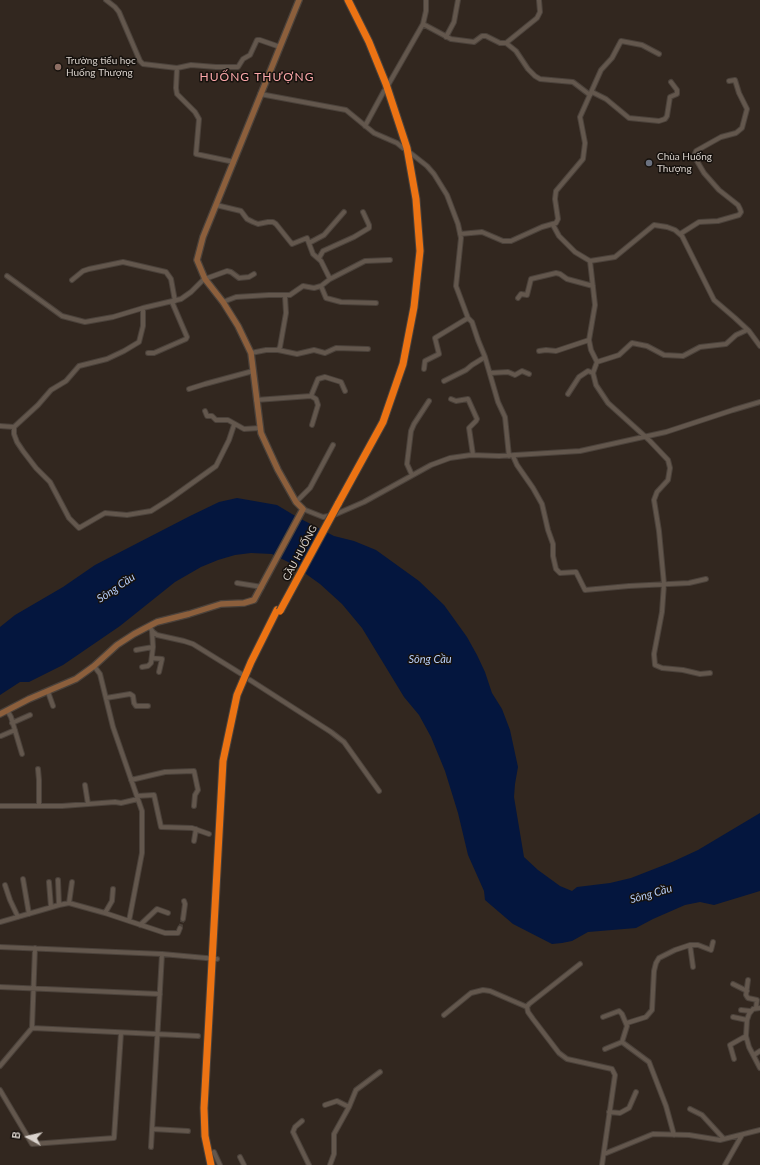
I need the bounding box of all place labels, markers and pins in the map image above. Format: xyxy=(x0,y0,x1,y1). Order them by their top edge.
place label: Trường tiểu học Huống Thượng xyxy=(66,55,136,78)
marker: Trường tiểu học Huống Thượng xyxy=(53,62,63,72)
place label: Chùa Huống Thượng xyxy=(657,151,712,174)
marker: Chùa Huống Thượng xyxy=(644,158,654,168)

